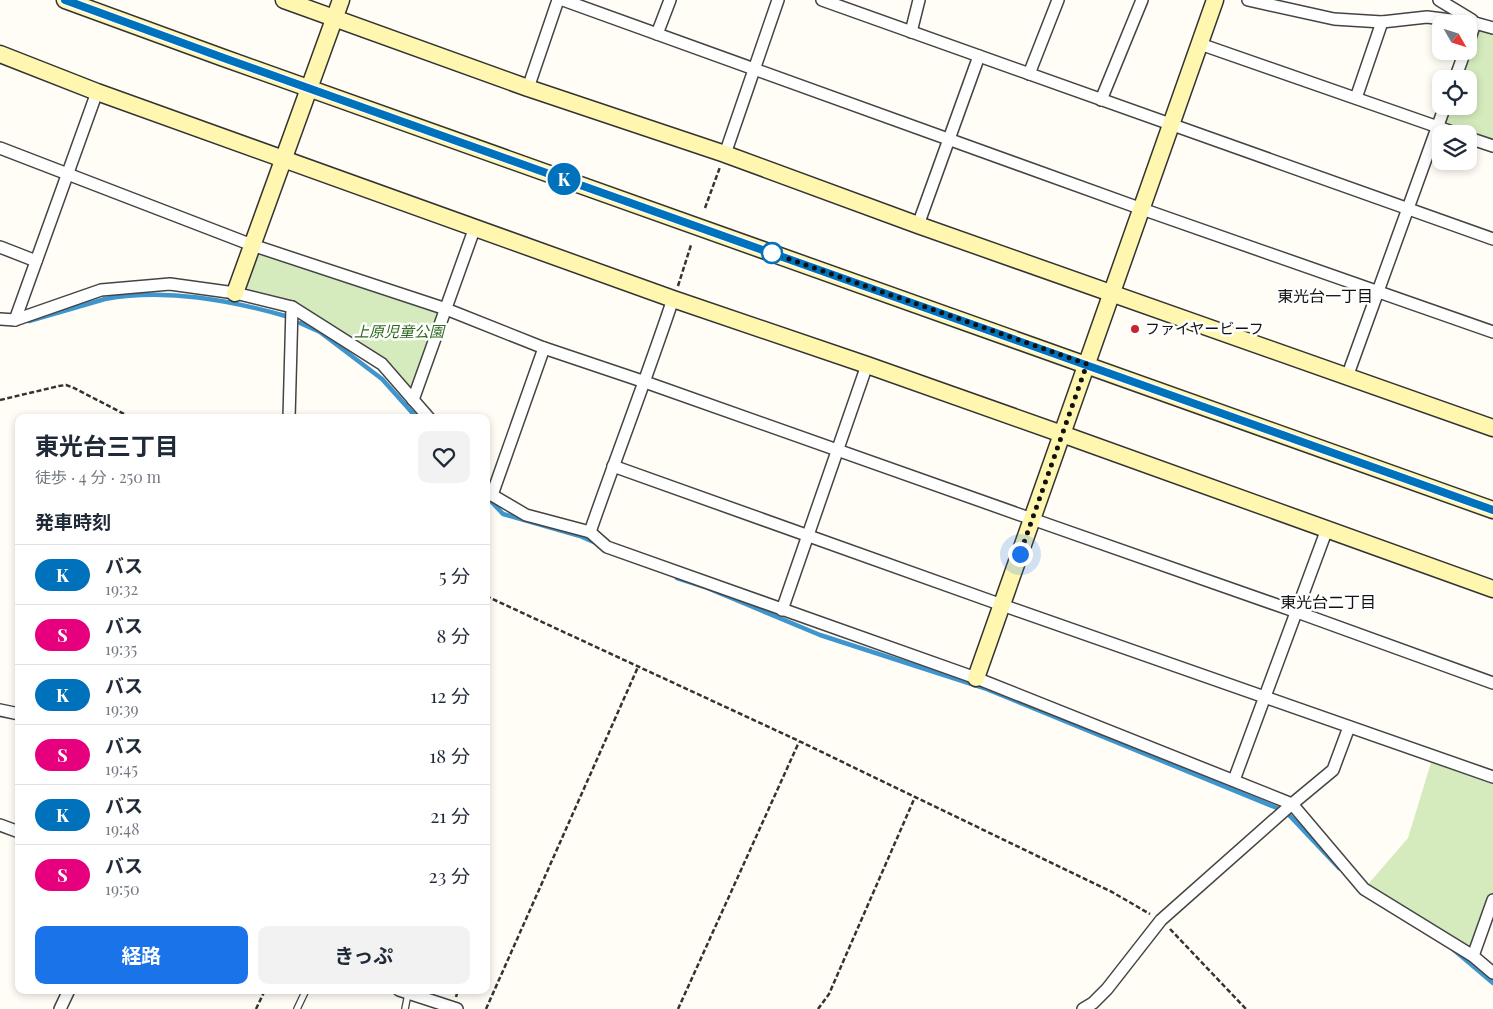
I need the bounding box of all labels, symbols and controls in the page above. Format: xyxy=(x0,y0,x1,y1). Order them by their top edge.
north arrow xyxy=(1432,15,1478,60)
map controls xyxy=(1432,15,1477,170)
button: locate xyxy=(1432,70,1477,115)
button: layers xyxy=(1432,125,1477,170)
line badge: K xyxy=(548,163,580,195)
text: K xyxy=(558,167,570,191)
unlabelled marker xyxy=(761,242,783,264)
district label: 東光台一丁目 xyxy=(1277,285,1373,306)
place label: ファイヤービーフ xyxy=(1145,318,1264,338)
park label: 上原児童公園 xyxy=(354,321,446,341)
marker: ファイヤービーフ xyxy=(1129,323,1141,335)
text: 東光台三丁目 xyxy=(35,429,179,461)
button: heart xyxy=(418,431,470,483)
text: 徒歩 · 4 分 · 250 m xyxy=(35,466,161,487)
text: 発車時刻 xyxy=(35,508,111,534)
your location xyxy=(1008,542,1033,567)
text: バス xyxy=(105,552,143,578)
text: 5 分 xyxy=(439,562,470,588)
text: K xyxy=(56,563,69,587)
text: 19:32 xyxy=(105,578,138,599)
district label: 東光台二丁目 xyxy=(1280,591,1376,612)
text: バス xyxy=(105,612,143,638)
text: 8 分 xyxy=(436,622,470,648)
text: S xyxy=(57,623,68,647)
text: 19:35 xyxy=(105,638,137,659)
text: バス xyxy=(105,672,143,698)
text: 12 分 xyxy=(430,682,470,708)
text: K xyxy=(56,683,69,707)
text: 19:39 xyxy=(105,698,139,719)
text: バス xyxy=(105,732,143,758)
text: 18 分 xyxy=(429,742,470,768)
text: S xyxy=(57,743,68,767)
text: 19:45 xyxy=(105,758,138,779)
text: バス xyxy=(105,792,143,818)
text: 21 分 xyxy=(430,802,470,828)
text: K xyxy=(56,803,69,827)
text: 19:48 xyxy=(105,818,140,839)
text: バス xyxy=(105,852,143,878)
text: 23 分 xyxy=(429,862,470,888)
text: S xyxy=(57,863,68,887)
text: 19:50 xyxy=(105,878,140,899)
button: 経路 xyxy=(35,926,248,984)
button: きっぷ xyxy=(258,926,470,984)

